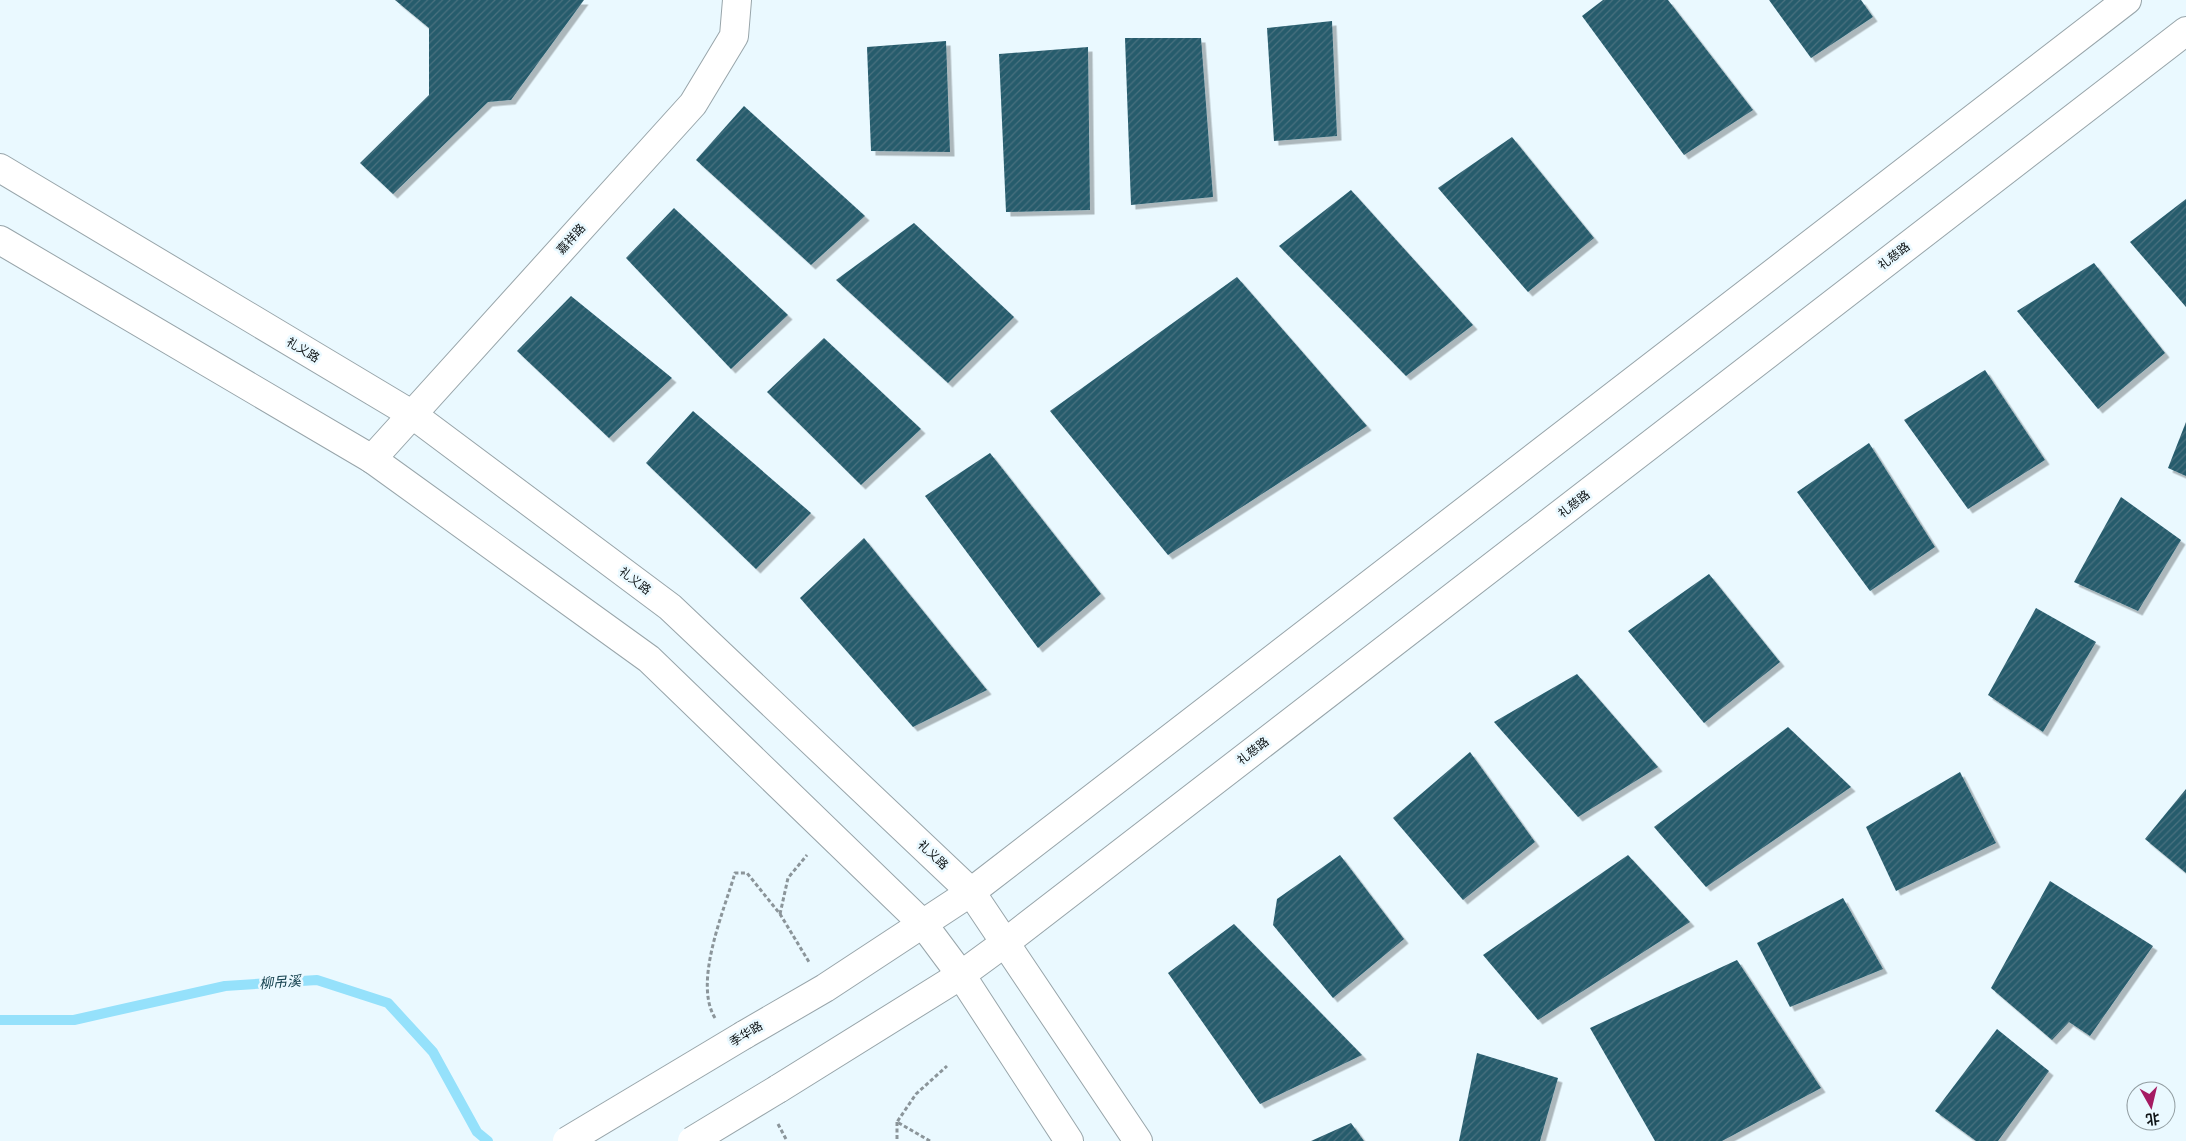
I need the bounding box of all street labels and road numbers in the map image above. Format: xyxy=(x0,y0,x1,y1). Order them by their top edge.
street label: 嘉祥路 xyxy=(553,220,589,258)
street label: 礼慈路 xyxy=(1875,239,1913,273)
street label: 礼义路 xyxy=(283,334,323,366)
street label: 礼慈路 xyxy=(1555,487,1593,521)
street label: 礼义路 xyxy=(616,564,654,598)
street label: 礼慈路 xyxy=(1234,734,1272,768)
street label: 礼义路 xyxy=(914,837,952,873)
street label: 季华路 xyxy=(726,1018,766,1050)

